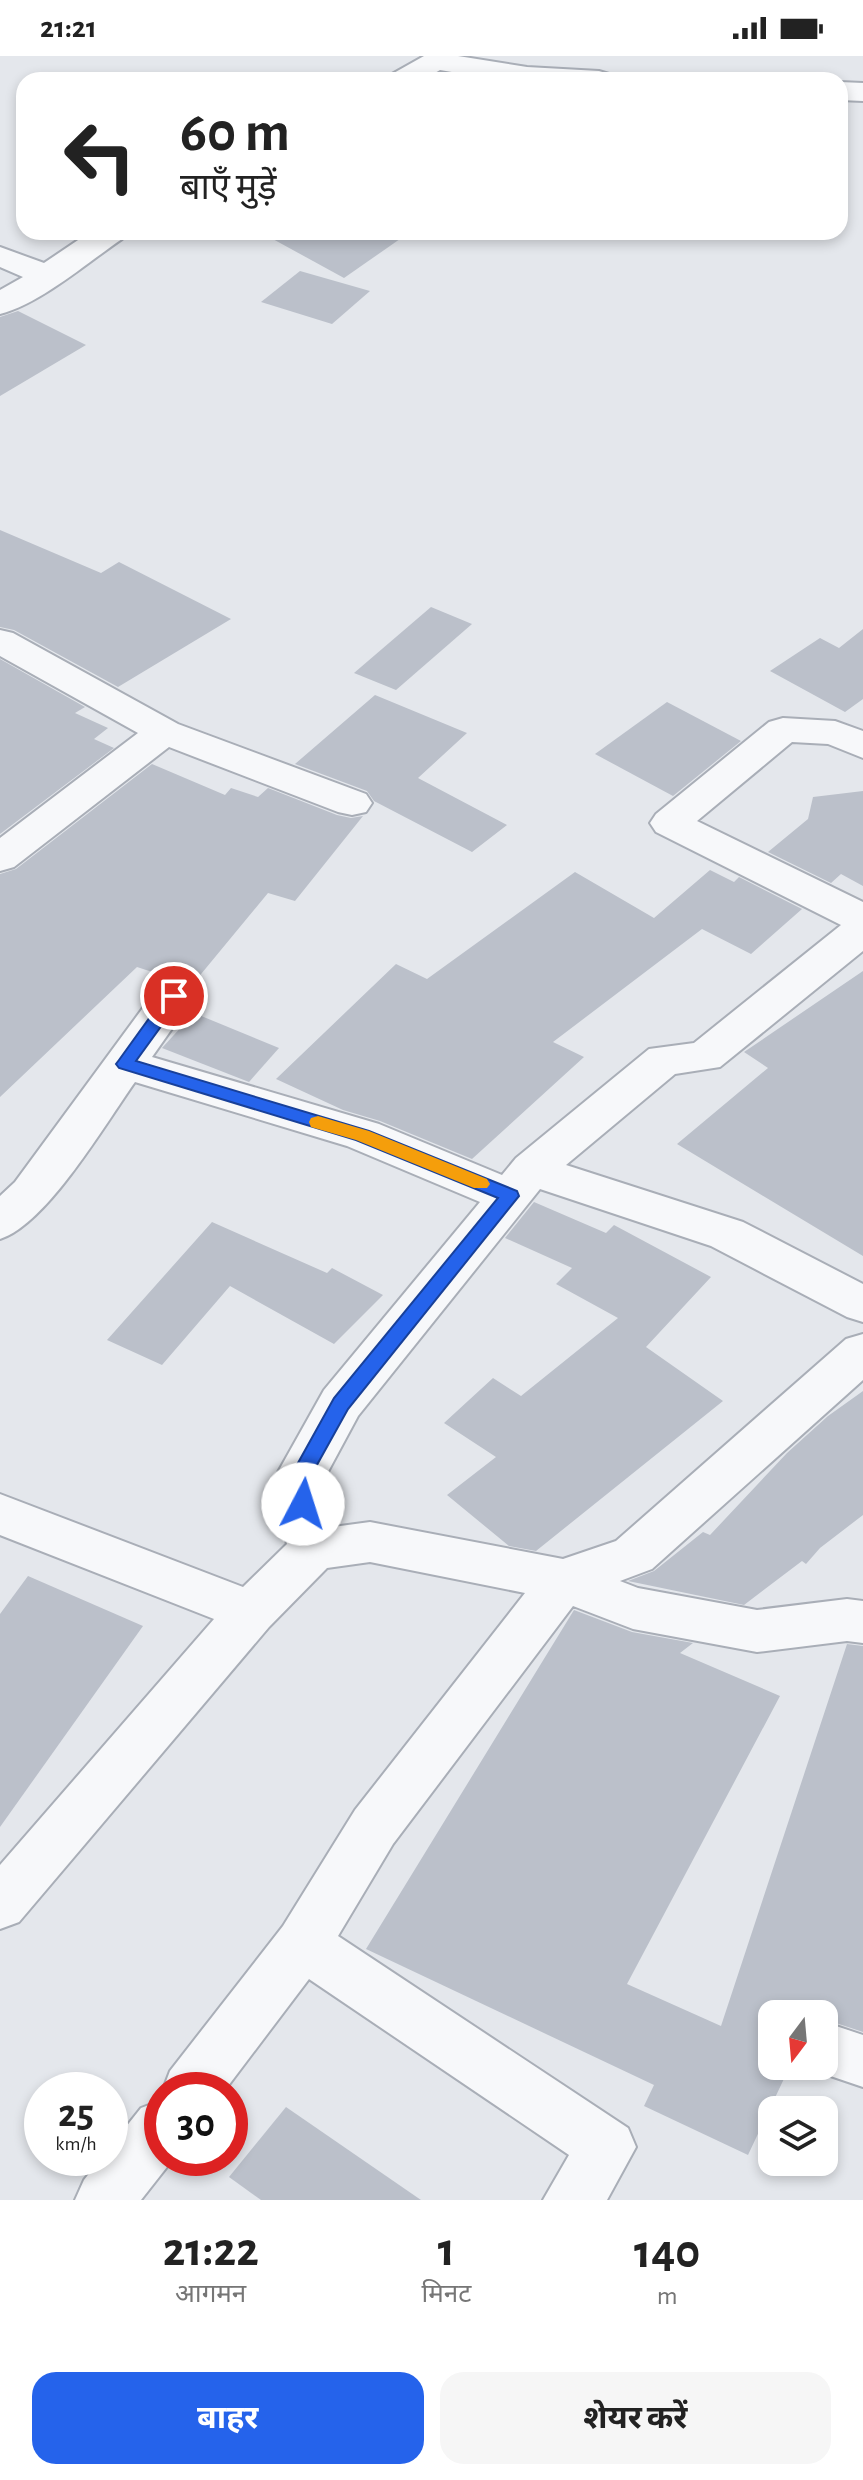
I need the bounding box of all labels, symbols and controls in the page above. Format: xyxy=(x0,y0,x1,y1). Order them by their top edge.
text: 21:21 xyxy=(40,13,97,43)
icon: left xyxy=(48,104,152,208)
text: 60 m xyxy=(180,105,290,161)
text: बाएँ मुड़ें xyxy=(180,170,277,206)
pin xyxy=(140,962,208,1030)
icon: arrive xyxy=(152,974,196,1018)
position arrow xyxy=(261,1462,345,1546)
north arrow xyxy=(758,2000,838,2080)
map controls xyxy=(758,2000,838,2176)
speed limit sign: 30 xyxy=(144,2072,248,2176)
text: 25 xyxy=(58,2094,94,2134)
button: layers xyxy=(758,2096,838,2176)
text: km/h xyxy=(55,2134,97,2154)
text: 21:22 xyxy=(163,2227,259,2275)
text: 1 xyxy=(438,2227,455,2275)
text: 140 xyxy=(634,2229,700,2277)
text: आगमन xyxy=(175,2281,246,2307)
text: मिनट xyxy=(421,2281,471,2307)
text: m xyxy=(657,2283,678,2309)
button: बाहर xyxy=(32,2372,424,2464)
button: शेयर करें xyxy=(440,2372,831,2464)

